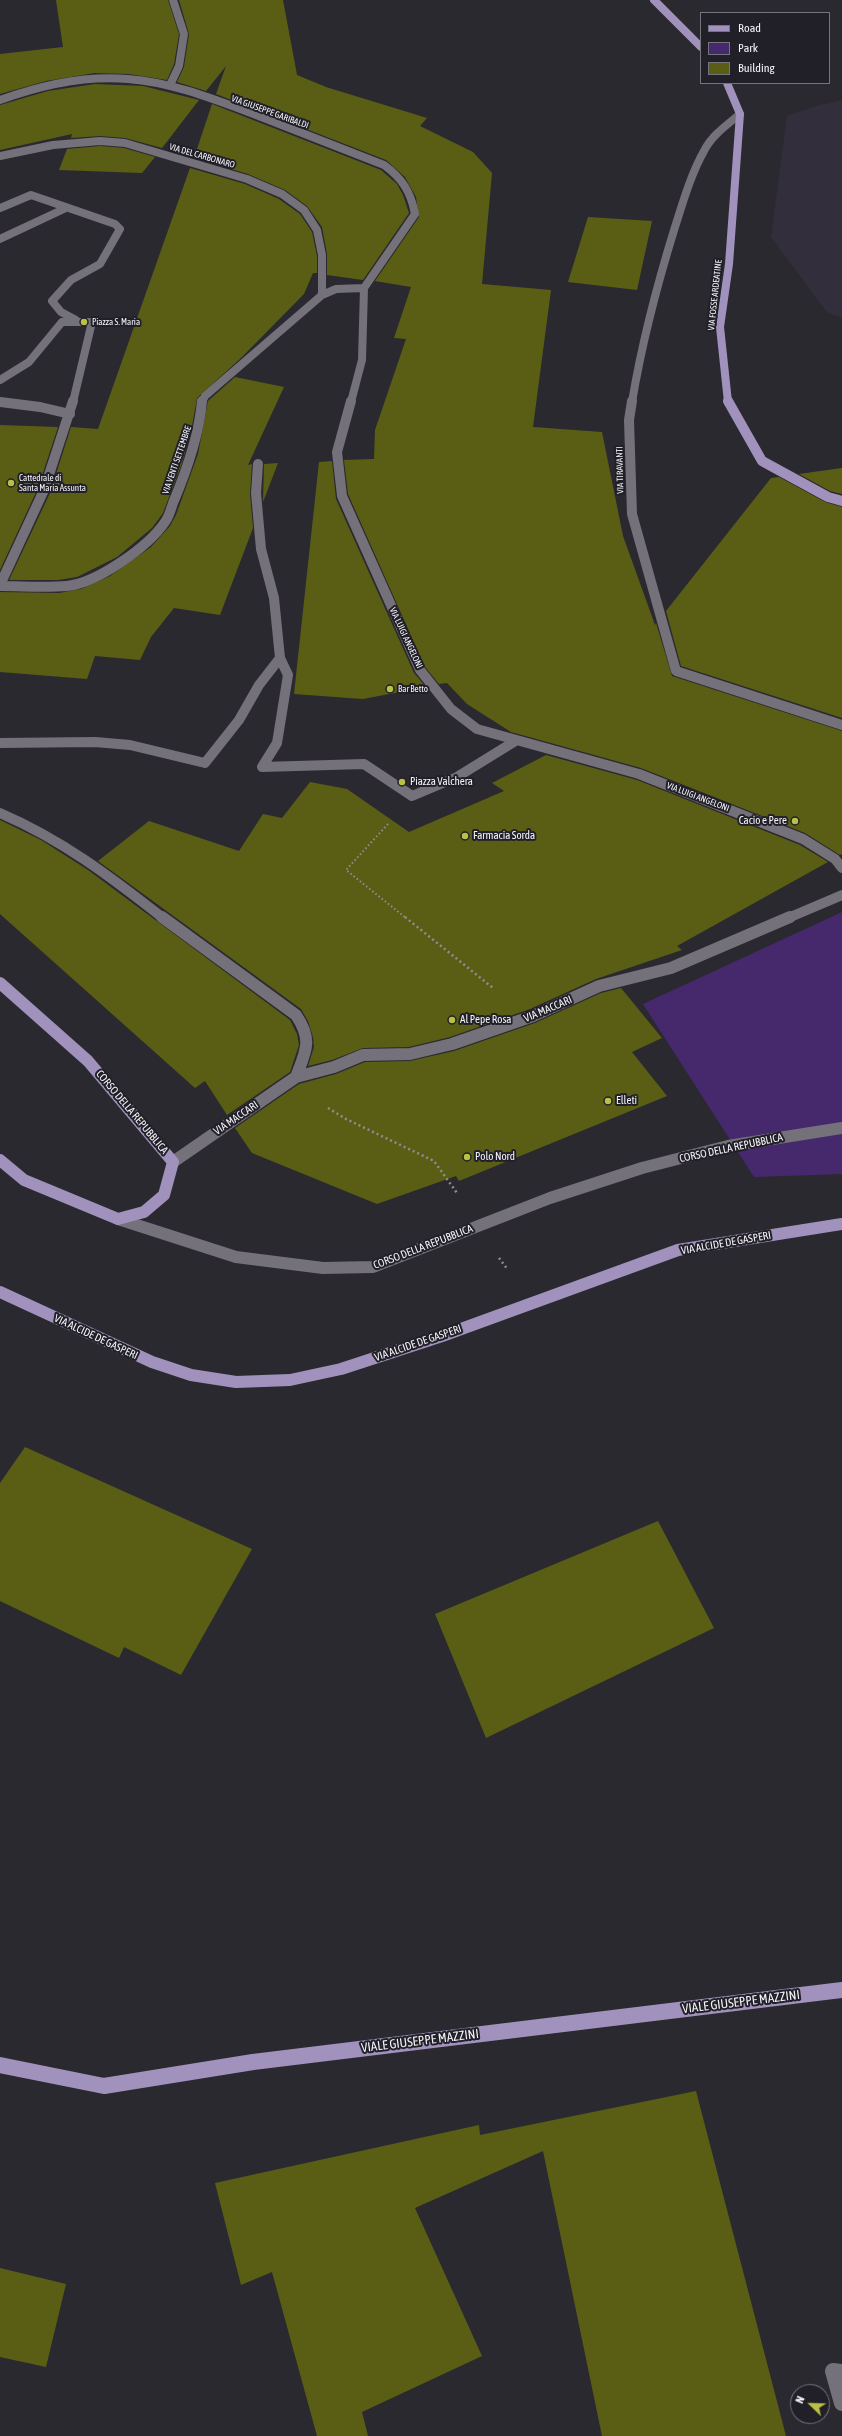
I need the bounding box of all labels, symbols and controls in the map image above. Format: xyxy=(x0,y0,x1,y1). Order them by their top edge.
legend xyxy=(700,12,830,84)
text: Road xyxy=(738,21,761,35)
text: Park xyxy=(738,41,758,55)
text: Building xyxy=(738,61,775,75)
street label: VIA GIUSEPPE GARIBALDI xyxy=(230,93,310,131)
street label: VIA DEL CARBONARO xyxy=(168,141,236,171)
street label: VIA FOSSE ARDEATINE xyxy=(706,259,724,331)
marker: Piazza S. Maria xyxy=(79,317,89,327)
place label: Piazza S. Maria xyxy=(92,317,140,327)
street label: VIA VENTI SETTEMBRE xyxy=(160,425,194,495)
street label: VIA TIRAVANTI xyxy=(614,446,626,494)
place label: Cattedrale di Santa Maria Assunta xyxy=(19,473,86,494)
marker: Cattedrale di Santa Maria Assunta xyxy=(6,478,16,488)
street label: VIA LUIGI ANGELONI xyxy=(387,606,425,670)
marker: Bar Betto xyxy=(385,684,395,694)
place label: Bar Betto xyxy=(398,684,428,694)
place label: Piazza Valchera xyxy=(410,775,473,789)
marker: Piazza Valchera xyxy=(397,777,407,787)
street label: VIA LUIGI ANGELONI xyxy=(665,780,731,814)
place label: Cacio e Pere xyxy=(739,814,787,828)
marker: Cacio e Pere xyxy=(790,816,800,826)
place label: Farmacia Sorda xyxy=(473,829,535,843)
marker: Farmacia Sorda xyxy=(460,831,470,841)
street label: VIA MACCARI xyxy=(522,993,574,1025)
place label: Al Pepe Rosa xyxy=(460,1013,511,1027)
marker: Al Pepe Rosa xyxy=(447,1015,457,1025)
street label: CORSO DELLA REPUBBLICA xyxy=(93,1067,171,1157)
place label: Elleti xyxy=(616,1094,637,1108)
marker: Elleti xyxy=(603,1096,613,1106)
street label: VIA MACCARI xyxy=(211,1098,261,1138)
street label: CORSO DELLA REPUBBLICA xyxy=(678,1131,784,1165)
place label: Polo Nord xyxy=(475,1150,515,1164)
marker: Polo Nord xyxy=(462,1152,472,1162)
street label: CORSO DELLA REPUBBLICA xyxy=(371,1222,475,1272)
street label: VIA ALCIDE DE GASPERI xyxy=(680,1229,772,1257)
street label: VIA ALCIDE DE GASPERI xyxy=(52,1312,140,1362)
street label: VIA ALCIDE DE GASPERI xyxy=(373,1322,463,1364)
street label: VIALE GIUSEPPE MAZZINI xyxy=(681,1987,801,2017)
street label: VIALE GIUSEPPE MAZZINI xyxy=(360,2026,480,2056)
north arrow xyxy=(790,2384,830,2424)
text: N xyxy=(793,2394,807,2405)

